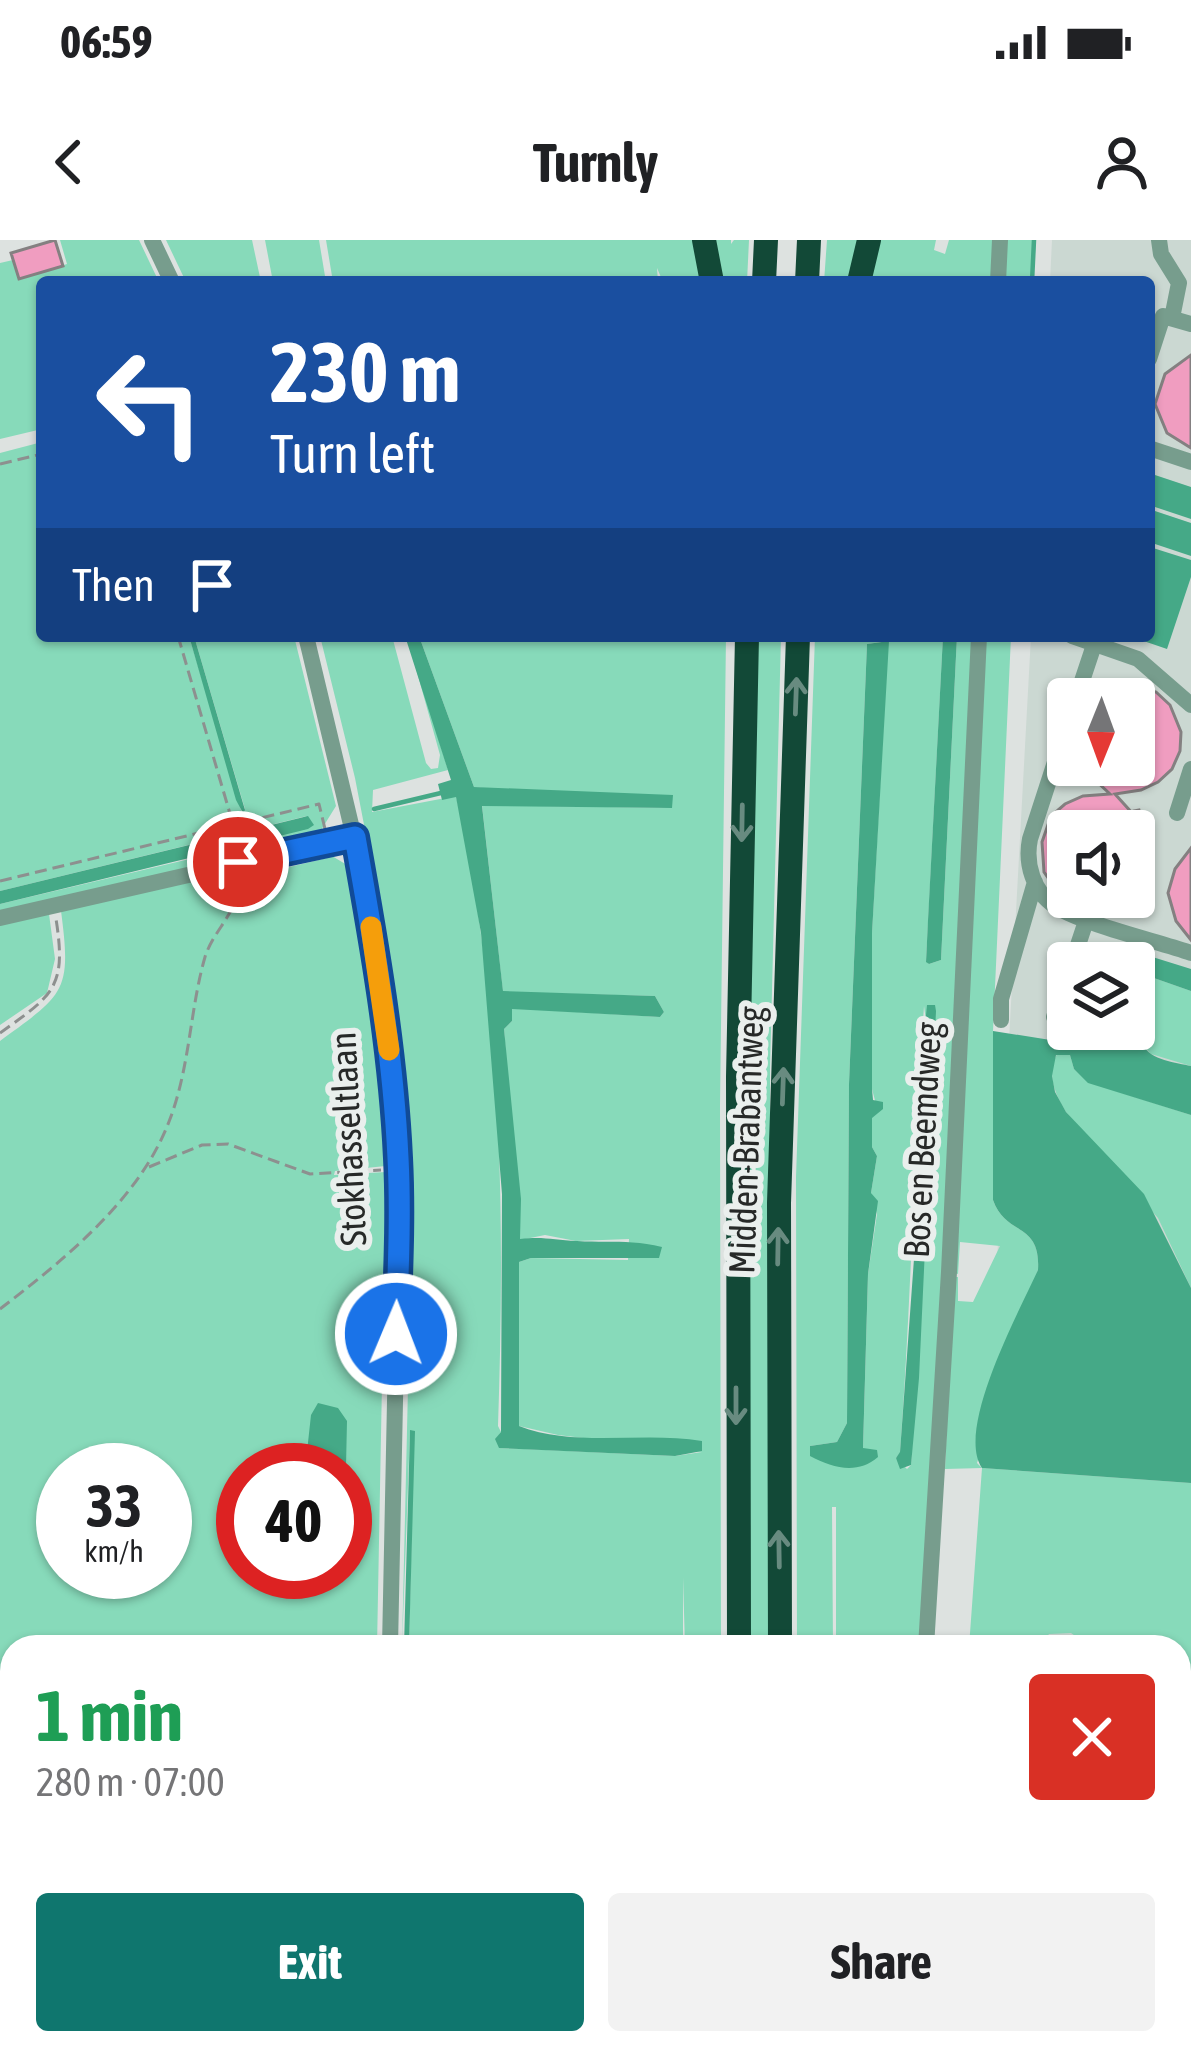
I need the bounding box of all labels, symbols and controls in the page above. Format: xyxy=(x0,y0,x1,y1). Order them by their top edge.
text: 06:59 xyxy=(60,16,153,68)
icon: back xyxy=(36,129,102,195)
icon: person xyxy=(1089,129,1155,195)
text: Turnly xyxy=(533,132,658,193)
icon: left xyxy=(72,324,228,480)
text: 230 m xyxy=(270,324,460,420)
text: Turn left xyxy=(270,423,435,484)
icon: arrive xyxy=(179,552,245,618)
text: Then xyxy=(72,559,155,611)
one-way arrow xyxy=(784,677,807,716)
north arrow xyxy=(1047,678,1155,786)
map controls xyxy=(1047,678,1155,1050)
one-way arrow xyxy=(731,803,754,842)
button: sound xyxy=(1047,810,1155,918)
pin xyxy=(187,811,289,913)
icon: arrive xyxy=(205,829,271,895)
button: layers xyxy=(1047,942,1155,1050)
street label: Midden-Brabantweg xyxy=(720,1005,772,1274)
street label: Bos en Beemdweg xyxy=(895,1021,949,1259)
street label: Stokhasseltlaan xyxy=(321,1031,375,1247)
one-way arrow xyxy=(772,1067,795,1106)
one-way arrow xyxy=(767,1227,789,1266)
position arrow xyxy=(333,1271,459,1397)
one-way arrow xyxy=(725,1386,748,1425)
speed limit sign: 40 xyxy=(216,1443,372,1599)
text: 33 xyxy=(86,1471,142,1540)
one-way arrow xyxy=(768,1530,790,1569)
text: km/h xyxy=(84,1534,144,1568)
text: 1 min xyxy=(36,1674,183,1756)
button: close xyxy=(1029,1674,1155,1800)
text: 280 m · 07:00 xyxy=(36,1760,225,1804)
button: Exit xyxy=(36,1893,584,2031)
button: Share xyxy=(608,1893,1155,2031)

